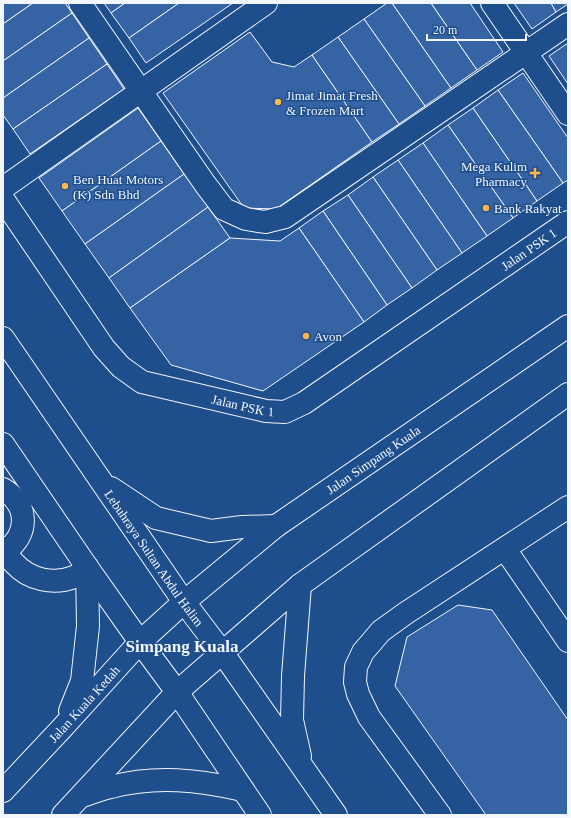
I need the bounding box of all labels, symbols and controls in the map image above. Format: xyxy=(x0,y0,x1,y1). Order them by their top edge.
scale bar xyxy=(427,16,526,42)
text: 20 m xyxy=(433,23,458,37)
place label: Jimat Jimat Fresh & Frozen Mart xyxy=(286,88,378,118)
marker: Jimat Jimat Fresh & Frozen Mart xyxy=(273,97,283,107)
place label: Mega Kulim Pharmacy xyxy=(461,159,527,189)
marker: Mega Kulim Pharmacy xyxy=(530,168,540,178)
place label: Ben Huat Motors (K) Sdn Bhd xyxy=(73,172,163,202)
marker: Ben Huat Motors (K) Sdn Bhd xyxy=(60,181,70,191)
place label: Bank Rakyat xyxy=(494,201,562,216)
marker: Bank Rakyat xyxy=(481,203,491,213)
street label: Jalan PSK 1 xyxy=(498,225,559,273)
place label: Avon xyxy=(314,329,342,344)
marker: Avon xyxy=(301,331,311,341)
street label: Jalan PSK 1 xyxy=(210,391,275,419)
street label: Jalan Simpang Kuala xyxy=(323,422,423,497)
street label: Lebuhraya Sultan Abdul Halim xyxy=(102,487,207,629)
district label: Simpang Kuala xyxy=(126,637,239,656)
street label: Jalan Kuala Kedah xyxy=(45,662,123,745)

